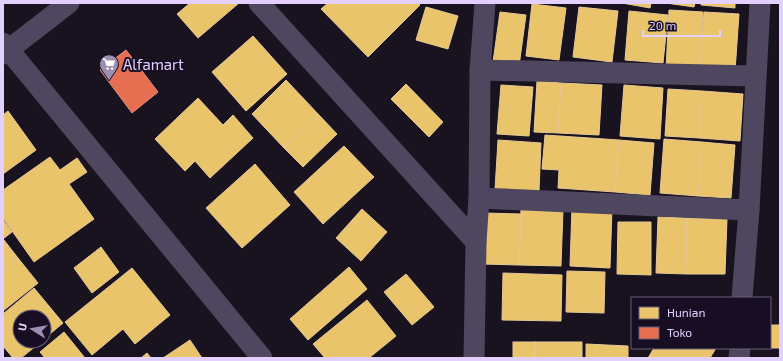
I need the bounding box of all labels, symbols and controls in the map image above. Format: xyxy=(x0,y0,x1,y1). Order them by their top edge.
scale bar xyxy=(643,12,720,38)
text: 20 m xyxy=(649,18,676,32)
supermarket icon: Alfamart xyxy=(98,53,120,81)
place label: Alfamart xyxy=(123,55,184,73)
legend xyxy=(631,297,771,349)
text: Hunian xyxy=(667,305,705,319)
north arrow xyxy=(12,309,52,349)
text: U xyxy=(15,322,29,332)
text: Toko xyxy=(667,325,692,339)

